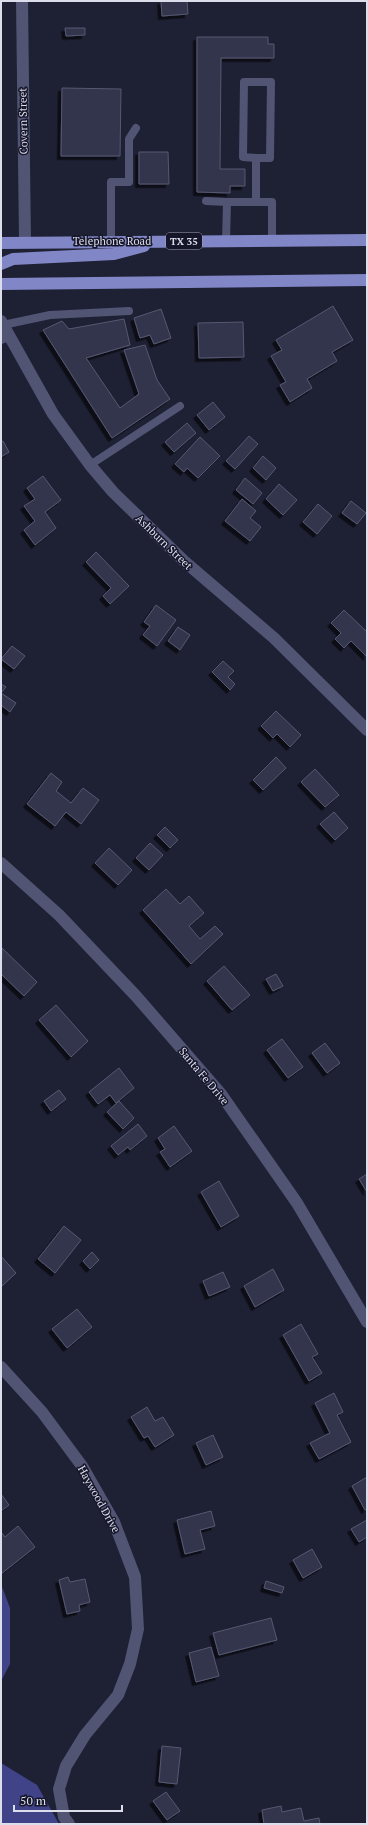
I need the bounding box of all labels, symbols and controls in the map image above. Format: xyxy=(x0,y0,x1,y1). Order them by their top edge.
street label: Covern Street xyxy=(15,88,31,154)
road number: TX 35 xyxy=(166,233,202,249)
street label: Telephone Road xyxy=(73,234,151,248)
street label: Ashburn Street xyxy=(133,511,195,573)
street label: Santa Fe Drive xyxy=(176,1044,232,1108)
street label: Haywood Drive xyxy=(75,1463,123,1535)
scale bar xyxy=(14,1787,122,1813)
text: 50 m xyxy=(20,1793,47,1808)

